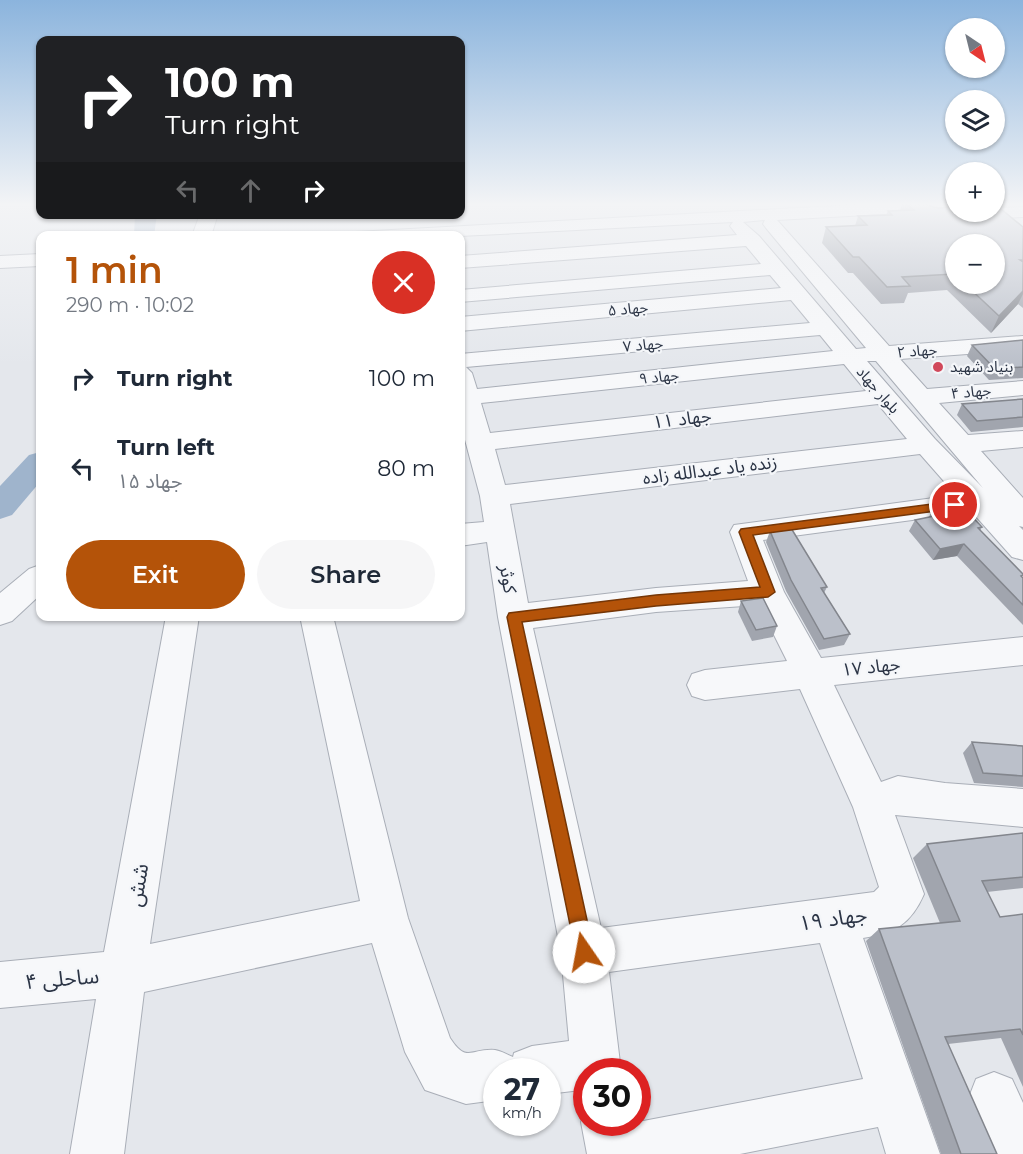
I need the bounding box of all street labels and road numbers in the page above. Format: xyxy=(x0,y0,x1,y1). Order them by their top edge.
street label: جهاد ۵ xyxy=(607,297,649,320)
street label: جهاد ۷ xyxy=(622,333,664,356)
street label: جهاد ۲ xyxy=(896,340,938,361)
street label: بلوار جهاد xyxy=(853,362,904,417)
street label: جهاد ۹ xyxy=(638,365,680,388)
street label: جهاد ۴ xyxy=(950,380,992,403)
street label: جهاد ۱۱ xyxy=(651,404,713,434)
street label: زنده یاد عبدالله زاده xyxy=(641,451,779,489)
street label: کوثر xyxy=(495,562,521,595)
street label: جهاد ۱۷ xyxy=(841,653,901,681)
street label: شش xyxy=(122,862,153,908)
street label: جهاد ۱۹ xyxy=(797,901,869,936)
street label: ساحلی ۴ xyxy=(24,963,100,994)

